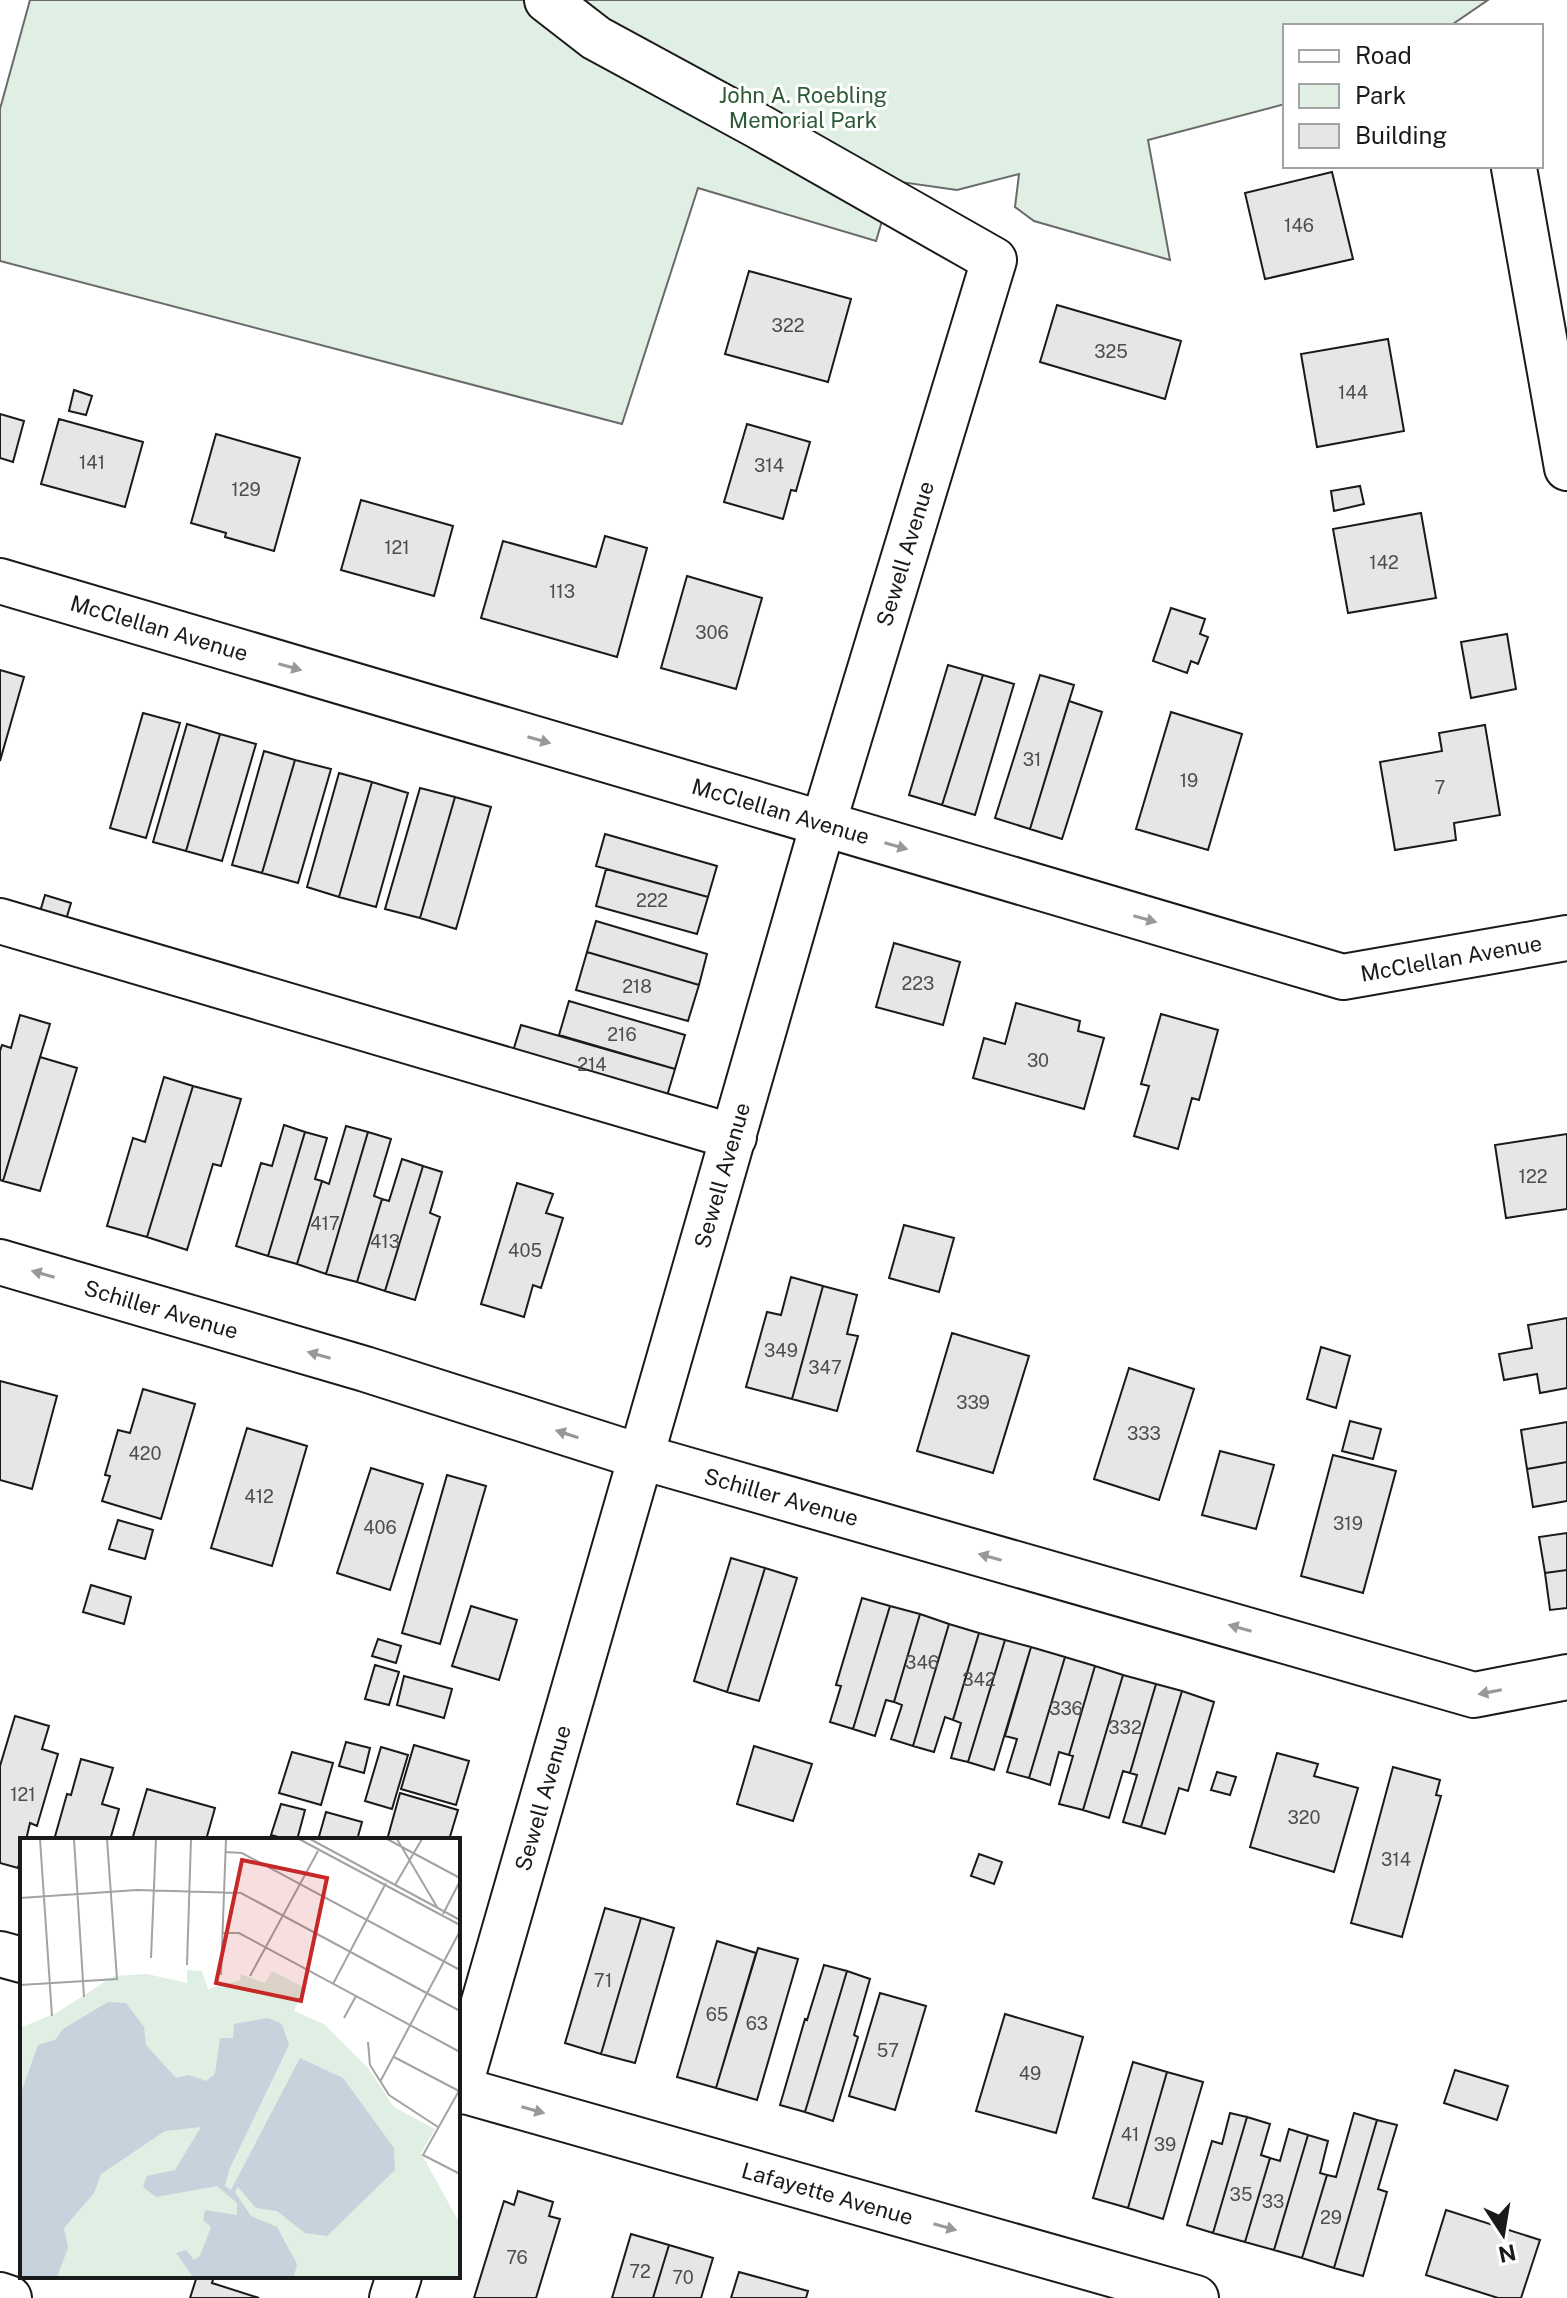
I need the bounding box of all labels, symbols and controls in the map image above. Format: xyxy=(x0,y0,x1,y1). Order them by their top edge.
legend xyxy=(1283,24,1543,168)
text: Road xyxy=(1355,41,1412,69)
text: Park xyxy=(1355,81,1406,109)
park label: John A. Roebling Memorial Park xyxy=(719,82,887,133)
text: Building xyxy=(1355,121,1447,149)
house number: 146 xyxy=(1284,215,1314,236)
house number: 322 xyxy=(772,315,804,336)
house number: 325 xyxy=(1094,341,1128,362)
house number: 144 xyxy=(1338,382,1368,403)
house number: 141 xyxy=(79,452,105,473)
house number: 314 xyxy=(754,455,784,476)
street label: Sewell Avenue xyxy=(871,478,939,629)
house number: 129 xyxy=(231,479,261,500)
house number: 121 xyxy=(384,537,410,558)
house number: 142 xyxy=(1369,552,1399,573)
house number: 113 xyxy=(549,581,575,602)
street label: McClellan Avenue xyxy=(67,589,251,666)
house number: 306 xyxy=(695,622,729,643)
one-way arrow xyxy=(277,661,302,673)
one-way arrow xyxy=(528,734,552,747)
house number: 31 xyxy=(1023,749,1041,770)
house number: 19 xyxy=(1180,770,1198,791)
street label: McClellan Avenue xyxy=(689,773,873,850)
house number: 7 xyxy=(1435,777,1445,798)
one-way arrow xyxy=(884,840,908,853)
house number: 222 xyxy=(636,890,668,911)
one-way arrow xyxy=(1134,913,1158,926)
street label: McClellan Avenue xyxy=(1358,930,1544,987)
house number: 223 xyxy=(902,973,934,994)
house number: 218 xyxy=(622,976,652,997)
house number: 216 xyxy=(607,1024,637,1045)
house number: 30 xyxy=(1027,1050,1049,1071)
house number: 214 xyxy=(577,1054,607,1075)
street label: Sewell Avenue xyxy=(689,1099,755,1251)
house number: 122 xyxy=(1519,1166,1547,1187)
house number: 417 xyxy=(310,1213,340,1234)
house number: 413 xyxy=(370,1231,400,1252)
house number: 405 xyxy=(508,1240,542,1261)
one-way arrow xyxy=(31,1267,55,1280)
street label: Schiller Avenue xyxy=(81,1274,241,1344)
house number: 349 xyxy=(764,1340,798,1361)
one-way arrow xyxy=(307,1349,332,1361)
house number: 347 xyxy=(808,1357,842,1378)
house number: 339 xyxy=(956,1392,990,1413)
house number: 333 xyxy=(1127,1423,1161,1444)
one-way arrow xyxy=(555,1427,579,1439)
house number: 420 xyxy=(128,1443,162,1464)
street label: Schiller Avenue xyxy=(701,1462,862,1531)
house number: 412 xyxy=(244,1486,274,1507)
house number: 319 xyxy=(1333,1513,1363,1534)
house number: 406 xyxy=(363,1517,397,1538)
one-way arrow xyxy=(977,1550,1002,1562)
one-way arrow xyxy=(1227,1621,1251,1634)
house number: 346 xyxy=(905,1652,939,1673)
house number: 342 xyxy=(962,1669,996,1690)
one-way arrow xyxy=(1478,1686,1503,1698)
house number: 336 xyxy=(1049,1698,1083,1719)
house number: 332 xyxy=(1108,1717,1142,1738)
street label: Sewell Avenue xyxy=(509,1722,576,1874)
house number: 121 xyxy=(10,1784,36,1805)
house number: 320 xyxy=(1287,1807,1321,1828)
inset map xyxy=(20,1838,460,2278)
house number: 314 xyxy=(1381,1849,1411,1870)
house number: 71 xyxy=(594,1970,612,1991)
house number: 65 xyxy=(706,2004,728,2025)
house number: 63 xyxy=(746,2013,768,2034)
house number: 57 xyxy=(877,2040,899,2061)
house number: 49 xyxy=(1019,2063,1041,2084)
one-way arrow xyxy=(521,2105,546,2117)
house number: 41 xyxy=(1121,2124,1139,2145)
house number: 39 xyxy=(1154,2134,1176,2155)
street label: Lafayette Avenue xyxy=(739,2157,916,2230)
house number: 35 xyxy=(1230,2184,1252,2205)
house number: 33 xyxy=(1262,2191,1284,2212)
north arrow xyxy=(1463,2194,1543,2274)
house number: 29 xyxy=(1320,2207,1342,2228)
one-way arrow xyxy=(933,2221,957,2234)
text: N xyxy=(1496,2239,1518,2268)
house number: 76 xyxy=(506,2247,528,2268)
house number: 72 xyxy=(629,2261,651,2282)
house number: 70 xyxy=(672,2267,694,2288)

